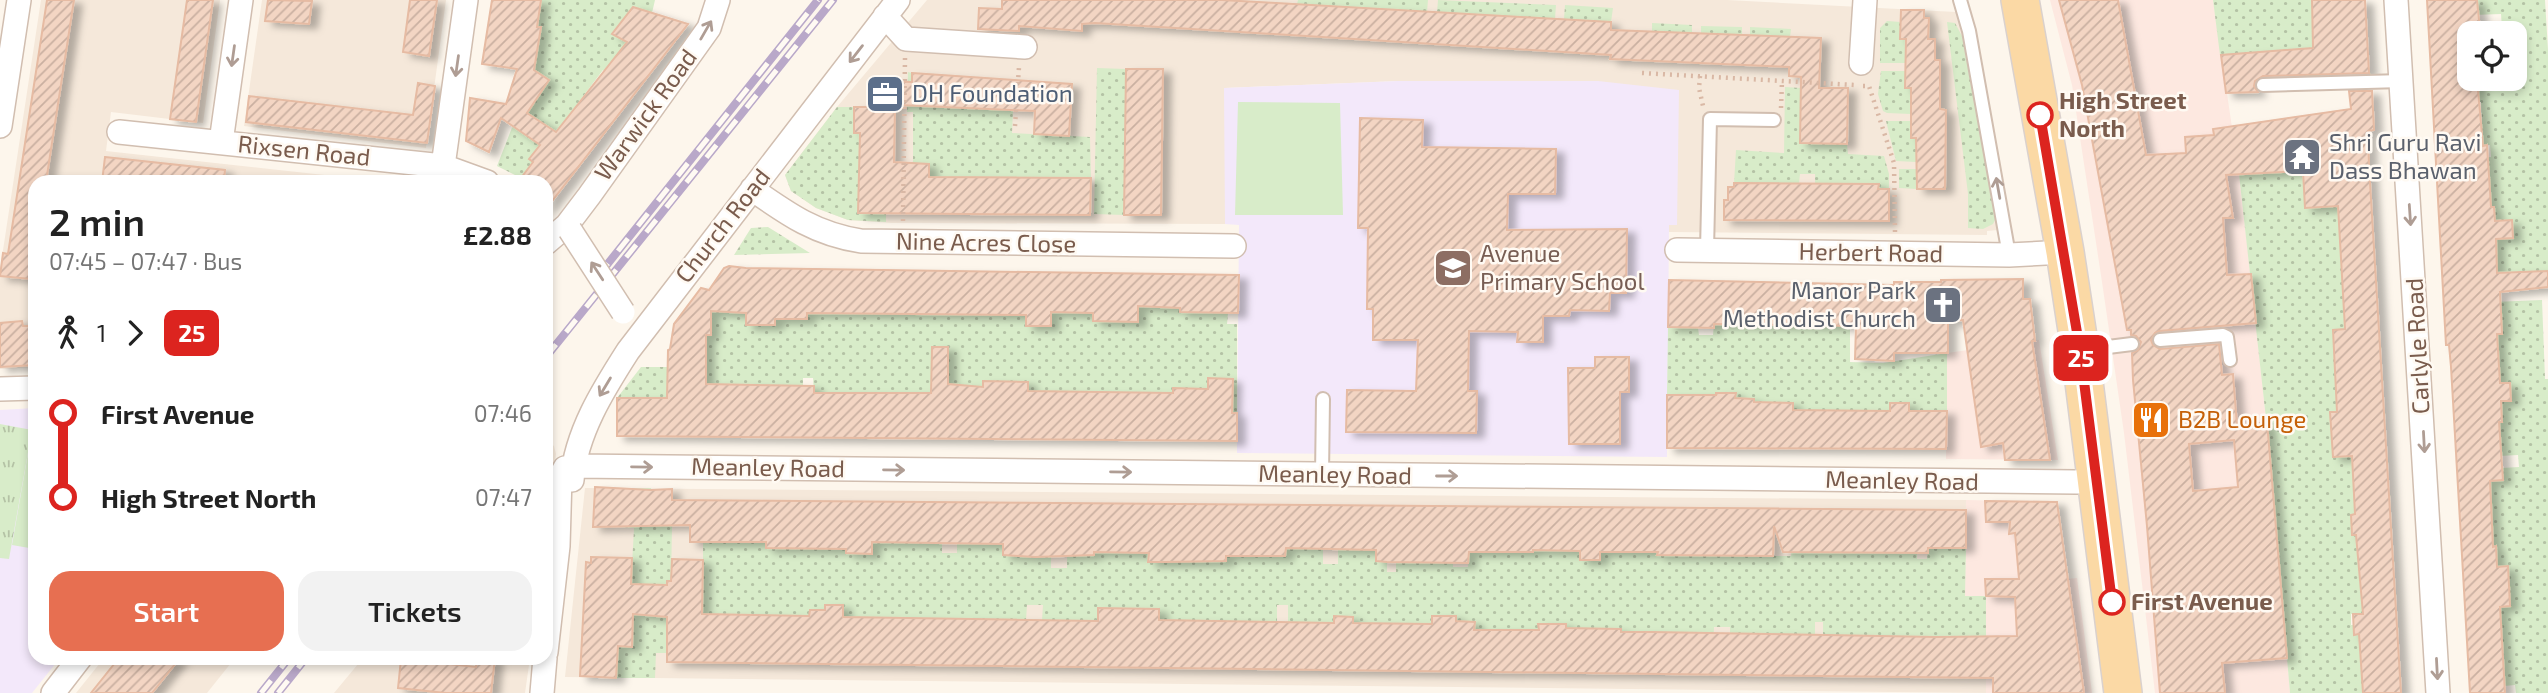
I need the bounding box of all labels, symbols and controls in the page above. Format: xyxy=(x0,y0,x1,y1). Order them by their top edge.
one-way arrow xyxy=(699,21,713,41)
map controls xyxy=(2457,21,2527,91)
button: locate xyxy=(2457,21,2527,91)
street label: Warwick Road xyxy=(587,43,702,185)
one-way arrow xyxy=(226,44,239,66)
one-way arrow xyxy=(848,44,863,63)
one-way arrow xyxy=(450,54,463,77)
office icon: DH Foundation xyxy=(864,73,906,115)
place label: DH Foundation xyxy=(912,78,1073,107)
place label: High Street North xyxy=(2059,85,2187,142)
marker: High Street North xyxy=(2027,102,2053,128)
place label: Shri Guru Ravi Dass Bhawan xyxy=(2329,127,2481,184)
street label: Rixsen Road xyxy=(236,128,372,171)
temple icon: Shri Guru Ravi Dass Bhawan xyxy=(2281,136,2323,178)
street label: Church Road xyxy=(668,162,775,288)
one-way arrow xyxy=(1990,177,2004,200)
text: 2 min xyxy=(49,198,145,244)
one-way arrow xyxy=(2404,203,2417,226)
text: £2.88 xyxy=(463,219,532,250)
street label: Nine Acres Close xyxy=(896,225,1076,258)
street label: Herbert Road xyxy=(1799,236,1944,267)
place label: Avenue Primary School xyxy=(1480,238,1645,295)
text: 07:45 – 07:47 · Bus xyxy=(49,247,242,275)
school or university icon: Avenue Primary School xyxy=(1432,247,1474,289)
one-way arrow xyxy=(589,262,603,282)
place label: Manor Park Methodist Church xyxy=(1723,275,1916,332)
street label: Carlyle Road xyxy=(2398,277,2435,415)
church icon: Manor Park Methodist Church xyxy=(1922,284,1964,326)
icon: walk xyxy=(49,314,87,352)
icon: forward xyxy=(116,314,154,352)
text: 25 xyxy=(178,318,205,347)
text: 1 xyxy=(97,319,106,347)
line badge: 25 xyxy=(2050,335,2112,381)
text: 25 xyxy=(2067,343,2095,372)
one-way arrow xyxy=(598,377,612,397)
text: First Avenue xyxy=(101,398,255,429)
text: 07:46 xyxy=(474,399,532,427)
restaurant icon: B2B Lounge xyxy=(2130,399,2172,441)
place label: B2B Lounge xyxy=(2178,404,2306,433)
one-way arrow xyxy=(2417,430,2430,453)
street label: Meanley Road xyxy=(691,451,845,482)
street label: Meanley Road xyxy=(1258,458,1412,489)
one-way arrow xyxy=(630,460,653,473)
one-way arrow xyxy=(882,463,905,476)
street label: Meanley Road xyxy=(1825,464,1979,495)
one-way arrow xyxy=(1109,465,1132,479)
one-way arrow xyxy=(1435,469,1458,483)
text: High Street North xyxy=(101,482,316,513)
text: 07:47 xyxy=(475,483,532,511)
button: Start xyxy=(49,571,284,651)
button: Tickets xyxy=(298,571,532,651)
place label: First Avenue xyxy=(2131,586,2273,615)
marker: First Avenue xyxy=(2099,589,2125,615)
one-way arrow xyxy=(2430,657,2443,680)

